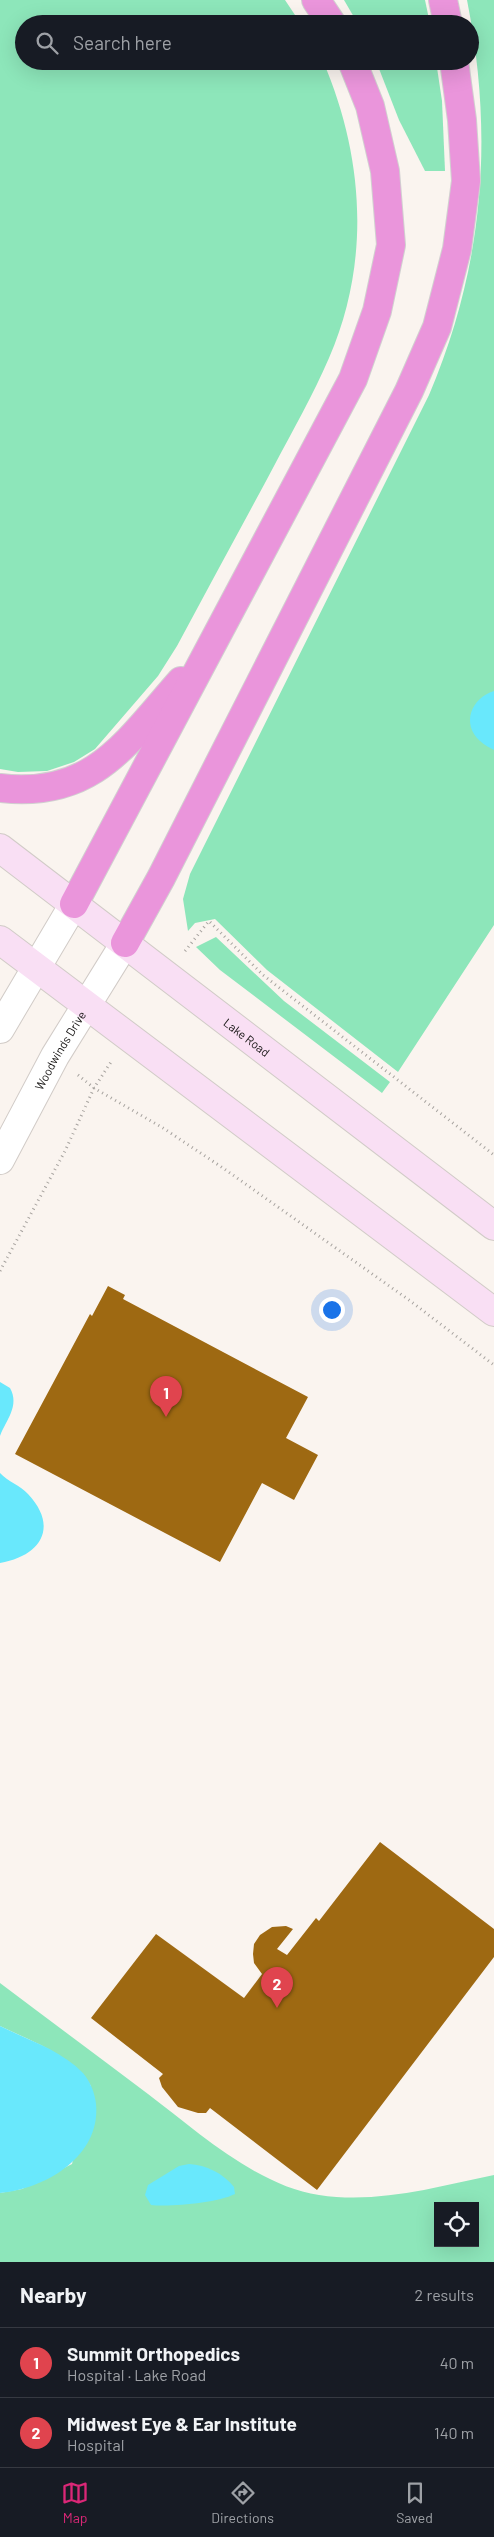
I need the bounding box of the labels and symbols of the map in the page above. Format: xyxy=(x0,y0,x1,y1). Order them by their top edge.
street label: Woodwinds Drive xyxy=(31,1008,88,1092)
street label: Lake Road xyxy=(221,1015,273,1059)
your location xyxy=(319,1297,345,1323)
pin: 1 xyxy=(150,1376,182,1417)
pin: 2 xyxy=(261,1967,293,2008)

